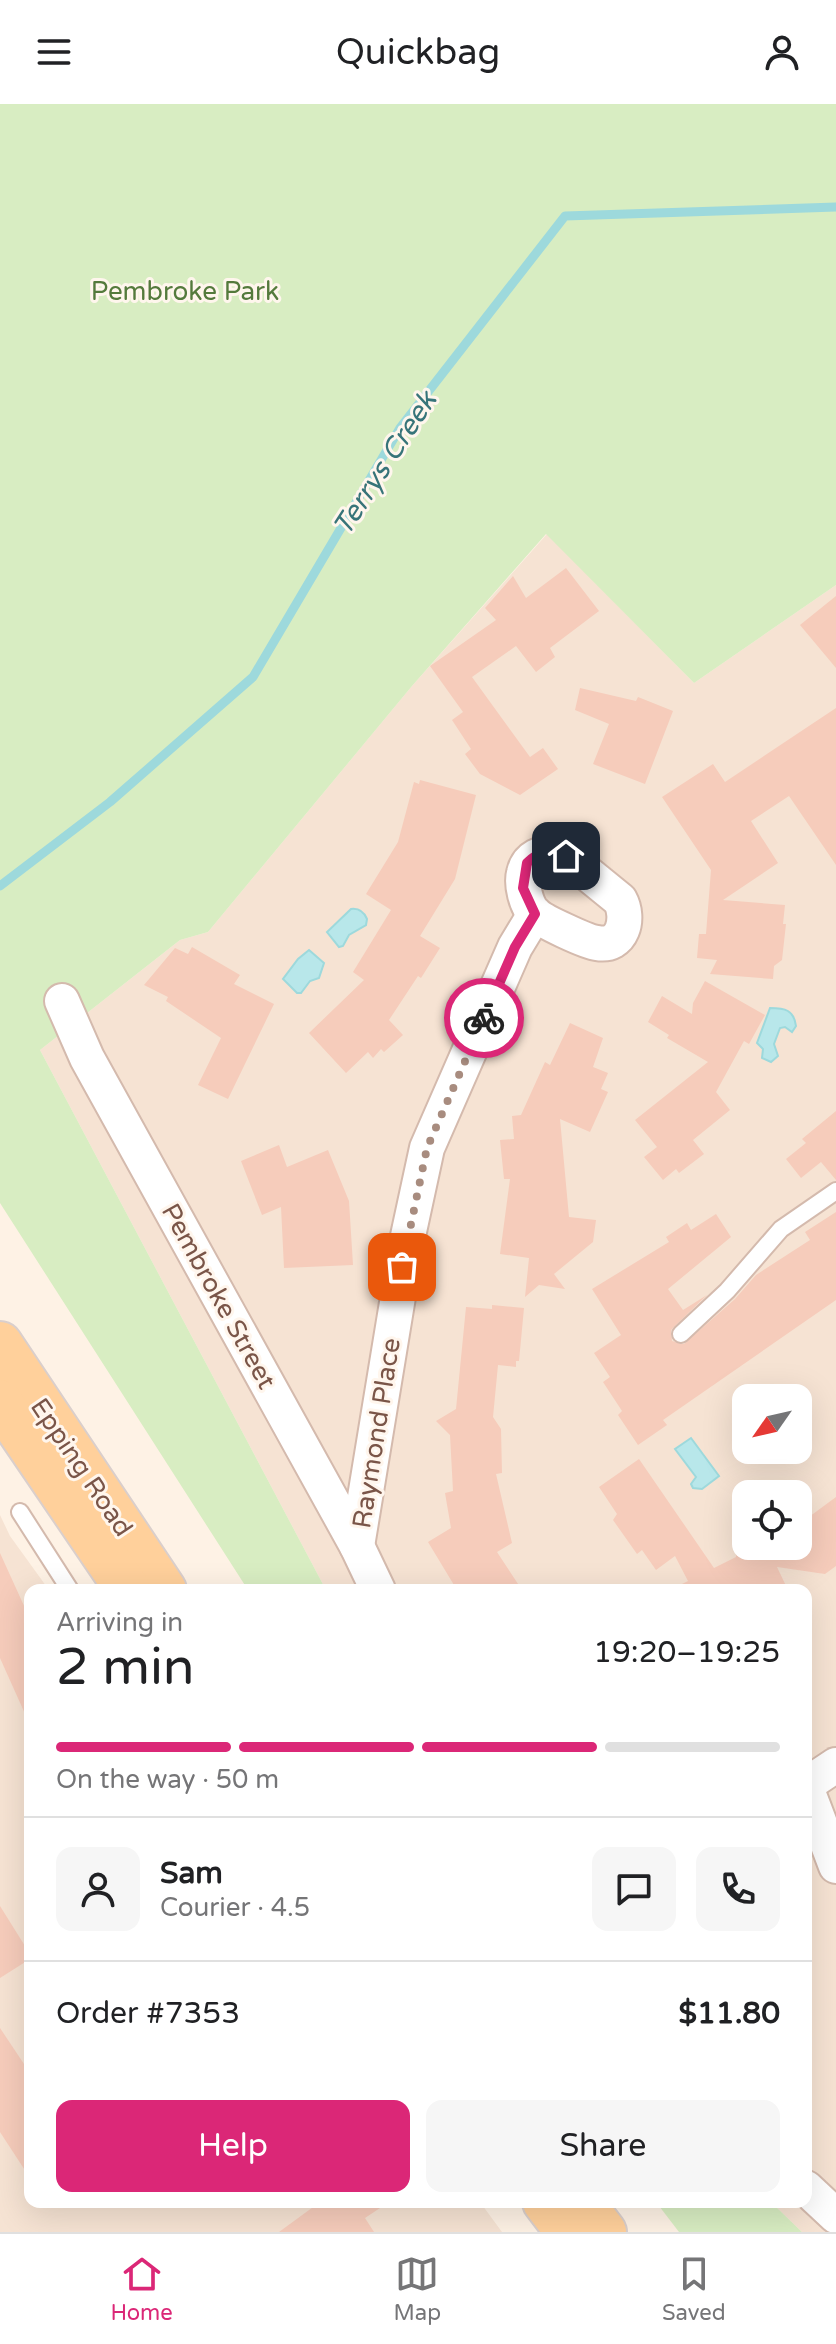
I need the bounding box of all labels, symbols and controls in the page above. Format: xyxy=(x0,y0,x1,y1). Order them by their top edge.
icon: menu xyxy=(32,30,76,74)
icon: person xyxy=(760,30,804,74)
text: Quickbag xyxy=(336,31,500,74)
park label: Pembroke Park xyxy=(91,276,279,307)
water label: Terrys Creek xyxy=(326,384,445,542)
pin xyxy=(532,822,600,890)
icon: home xyxy=(544,834,588,878)
courier xyxy=(444,978,524,1058)
icon: bike xyxy=(462,996,506,1040)
street label: Pembroke Street xyxy=(155,1198,282,1394)
pin xyxy=(368,1233,436,1301)
icon: bag xyxy=(380,1245,424,1289)
street label: Raymond Place xyxy=(346,1336,407,1531)
north arrow xyxy=(732,1384,812,1464)
map controls xyxy=(732,1384,812,1560)
street label: Epping Road xyxy=(24,1392,139,1542)
button: locate xyxy=(732,1480,812,1560)
text: Arriving in xyxy=(56,1607,183,1638)
text: 19:20–19:25 xyxy=(593,1634,780,1671)
text: 2 min xyxy=(56,1636,195,1699)
text: On the way · 50 m xyxy=(56,1764,279,1795)
button: person xyxy=(56,1847,140,1931)
button: chat xyxy=(592,1847,676,1931)
button: phone xyxy=(696,1847,780,1931)
text: Sam xyxy=(160,1855,223,1892)
text: Courier · 4.5 xyxy=(160,1892,310,1923)
text: Order #7353 xyxy=(56,1995,240,2032)
text: $11.80 xyxy=(679,1995,780,2032)
button: Help xyxy=(56,2100,410,2192)
button: Share xyxy=(426,2100,780,2192)
tab: Home xyxy=(110,2252,173,2326)
tab: Map xyxy=(394,2252,441,2326)
tab: Saved xyxy=(662,2252,726,2326)

